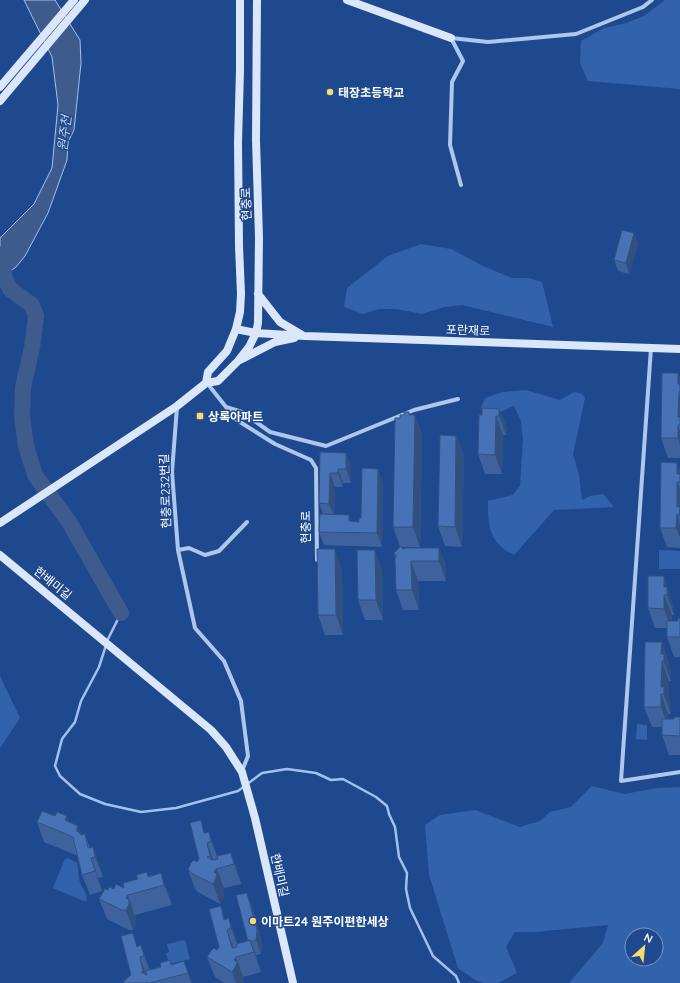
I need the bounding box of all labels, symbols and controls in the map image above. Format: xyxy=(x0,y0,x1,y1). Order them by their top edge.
place label: 태장초등학교 xyxy=(338,85,404,100)
marker: 태장초등학교 xyxy=(325,87,335,97)
water label: 원주천 xyxy=(54,113,74,152)
street label: 현충로 xyxy=(238,187,254,221)
street label: 포란재로 xyxy=(446,322,490,338)
place label: 상록아파트 xyxy=(208,409,263,424)
marker: 상록아파트 xyxy=(195,411,205,421)
street label: 현충로232번길 xyxy=(156,453,174,529)
street label: 현충로 xyxy=(298,510,313,544)
street label: 한배미길 xyxy=(31,563,75,603)
street label: 한배미길 xyxy=(268,852,292,898)
place label: 이마트24 원주이편한세상 xyxy=(261,914,389,929)
marker: 이마트24 원주이편한세상 xyxy=(248,916,258,926)
north arrow xyxy=(624,927,664,967)
text: N xyxy=(642,930,655,946)

